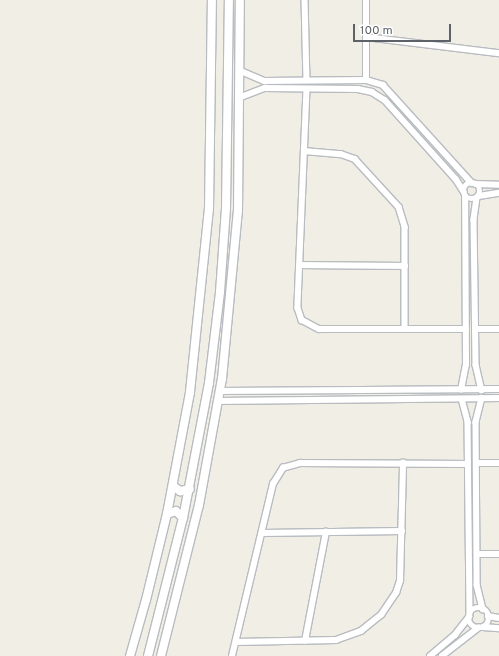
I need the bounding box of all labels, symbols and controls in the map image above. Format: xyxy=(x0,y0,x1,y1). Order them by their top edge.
scale bar xyxy=(355,16,453,42)
text: 100 m xyxy=(360,23,393,39)

